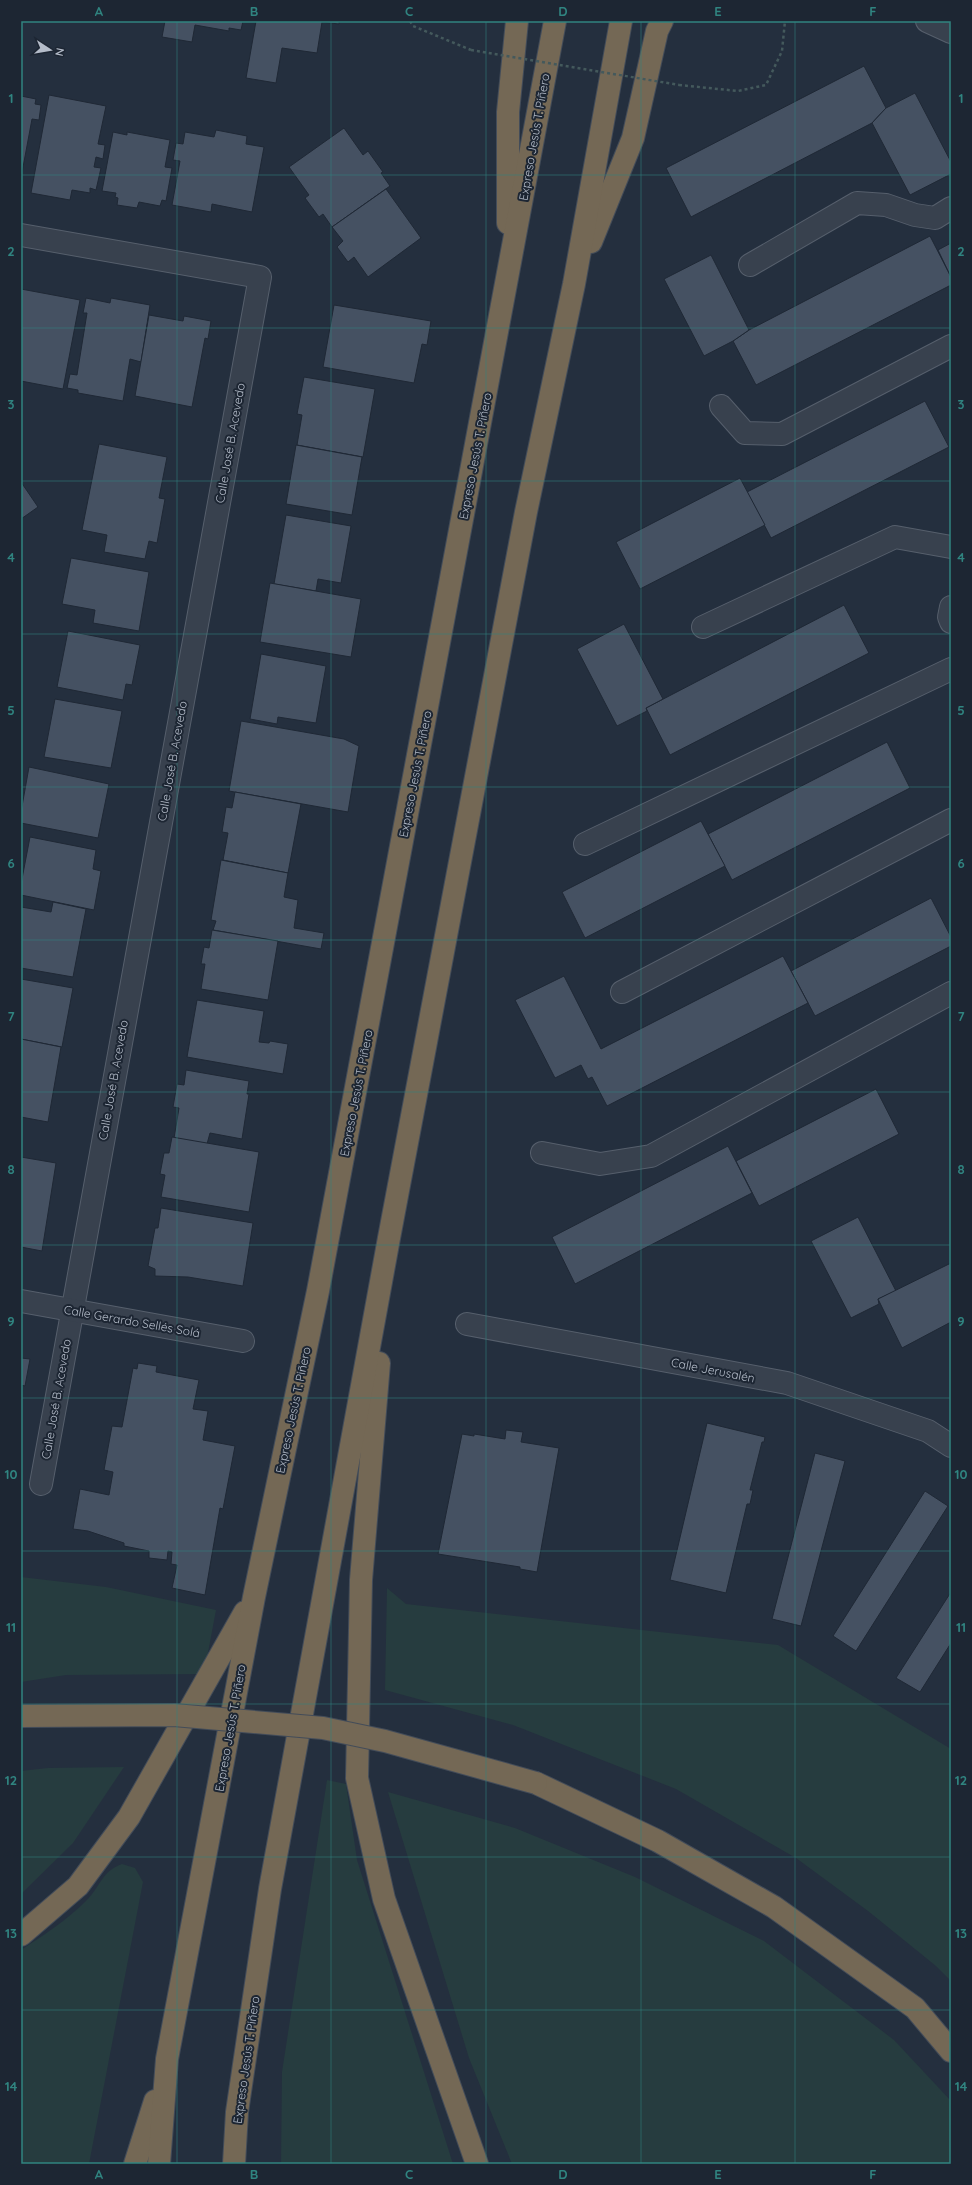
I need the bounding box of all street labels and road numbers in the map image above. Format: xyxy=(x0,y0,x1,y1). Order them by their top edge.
street label: Expreso Jesús T. Piñero xyxy=(515,72,553,202)
street label: Calle José B. Acevedo xyxy=(212,382,248,504)
street label: Expreso Jesús T. Piñero xyxy=(455,391,495,521)
street label: Calle José B. Acevedo xyxy=(154,700,190,822)
street label: Expreso Jesús T. Piñero xyxy=(395,709,435,839)
street label: Calle José B. Acevedo xyxy=(95,1019,131,1141)
street label: Expreso Jesús T. Piñero xyxy=(336,1028,376,1158)
street label: Calle Gerardo Sellés Solá xyxy=(63,1302,201,1340)
street label: Calle José B. Acevedo xyxy=(38,1338,74,1460)
street label: Expreso Jesús T. Piñero xyxy=(272,1345,314,1475)
street label: Calle Jerusalén xyxy=(670,1355,756,1385)
street label: Expreso Jesús T. Piñero xyxy=(211,1663,249,1793)
street label: Expreso Jesús T. Piñero xyxy=(230,1995,262,2125)

